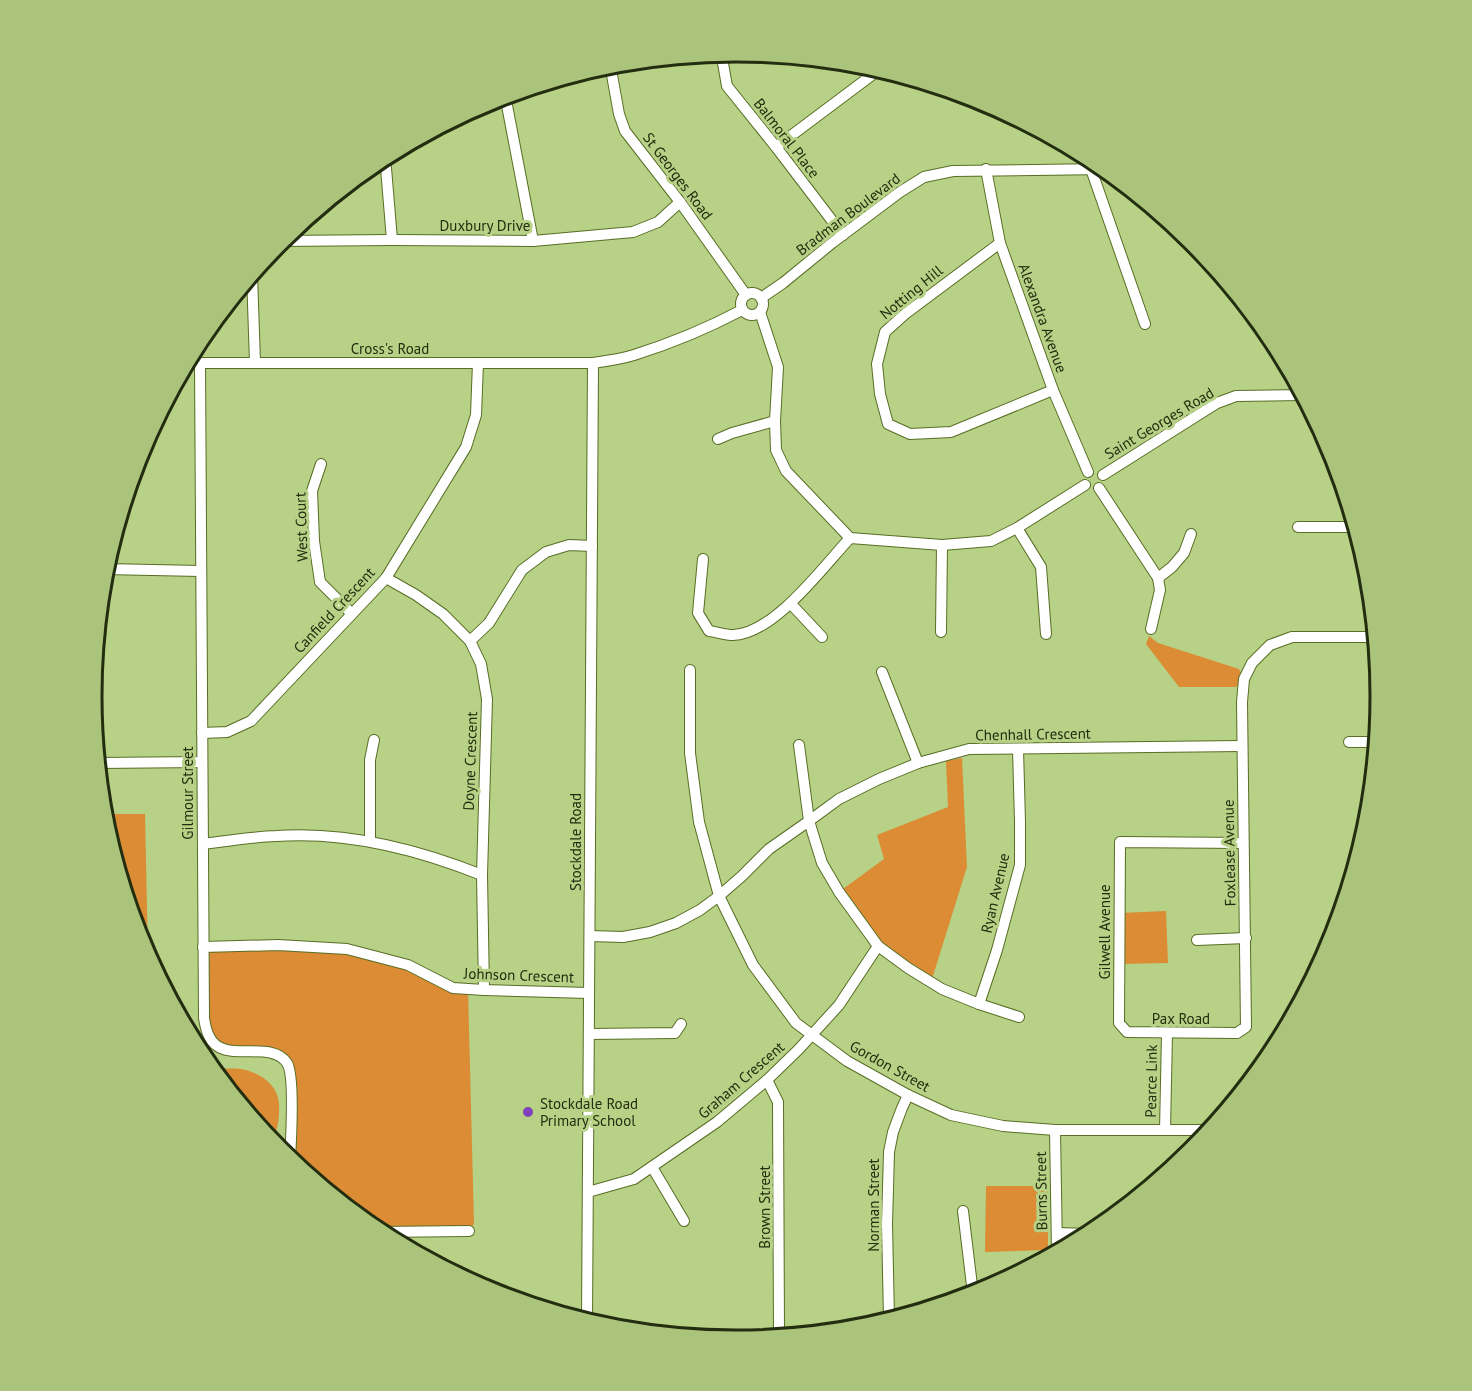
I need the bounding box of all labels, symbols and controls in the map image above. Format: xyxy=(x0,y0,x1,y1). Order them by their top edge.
street label: Balmoral Place xyxy=(750,94,824,182)
street label: St Georges Road xyxy=(639,129,717,223)
street label: Bradman Boulevard xyxy=(792,169,904,259)
street label: Duxbury Drive xyxy=(440,216,530,235)
street label: Notting Hill xyxy=(876,260,947,323)
street label: Alexandra Avenue xyxy=(1014,261,1072,375)
street label: Cross's Road xyxy=(351,339,429,358)
street label: Saint Georges Road xyxy=(1101,383,1217,463)
street label: West Court xyxy=(290,492,312,562)
street label: Canfield Crescent xyxy=(289,563,379,657)
street label: Doyne Crescent xyxy=(459,711,481,811)
street label: Chenhall Crescent xyxy=(975,723,1091,745)
street label: Gilmour Street xyxy=(178,746,197,840)
street label: Stockdale Road xyxy=(566,793,585,891)
street label: Foxlease Avenue xyxy=(1219,799,1239,907)
street label: Ryan Avenue xyxy=(977,851,1013,935)
street label: Gilwell Avenue xyxy=(1095,884,1114,980)
street label: Johnson Crescent xyxy=(463,964,574,986)
street label: Pax Road xyxy=(1152,1009,1210,1028)
street label: Gordon Street xyxy=(846,1036,934,1096)
street label: Graham Crescent xyxy=(694,1037,788,1123)
street label: Pearce Link xyxy=(1141,1043,1161,1118)
place label: Stockdale Road Primary School xyxy=(540,1094,638,1130)
marker: Stockdale Road Primary School xyxy=(521,1105,535,1119)
street label: Burns Street xyxy=(1031,1151,1051,1231)
street label: Norman Street xyxy=(864,1158,883,1252)
street label: Brown Street xyxy=(755,1165,774,1249)

